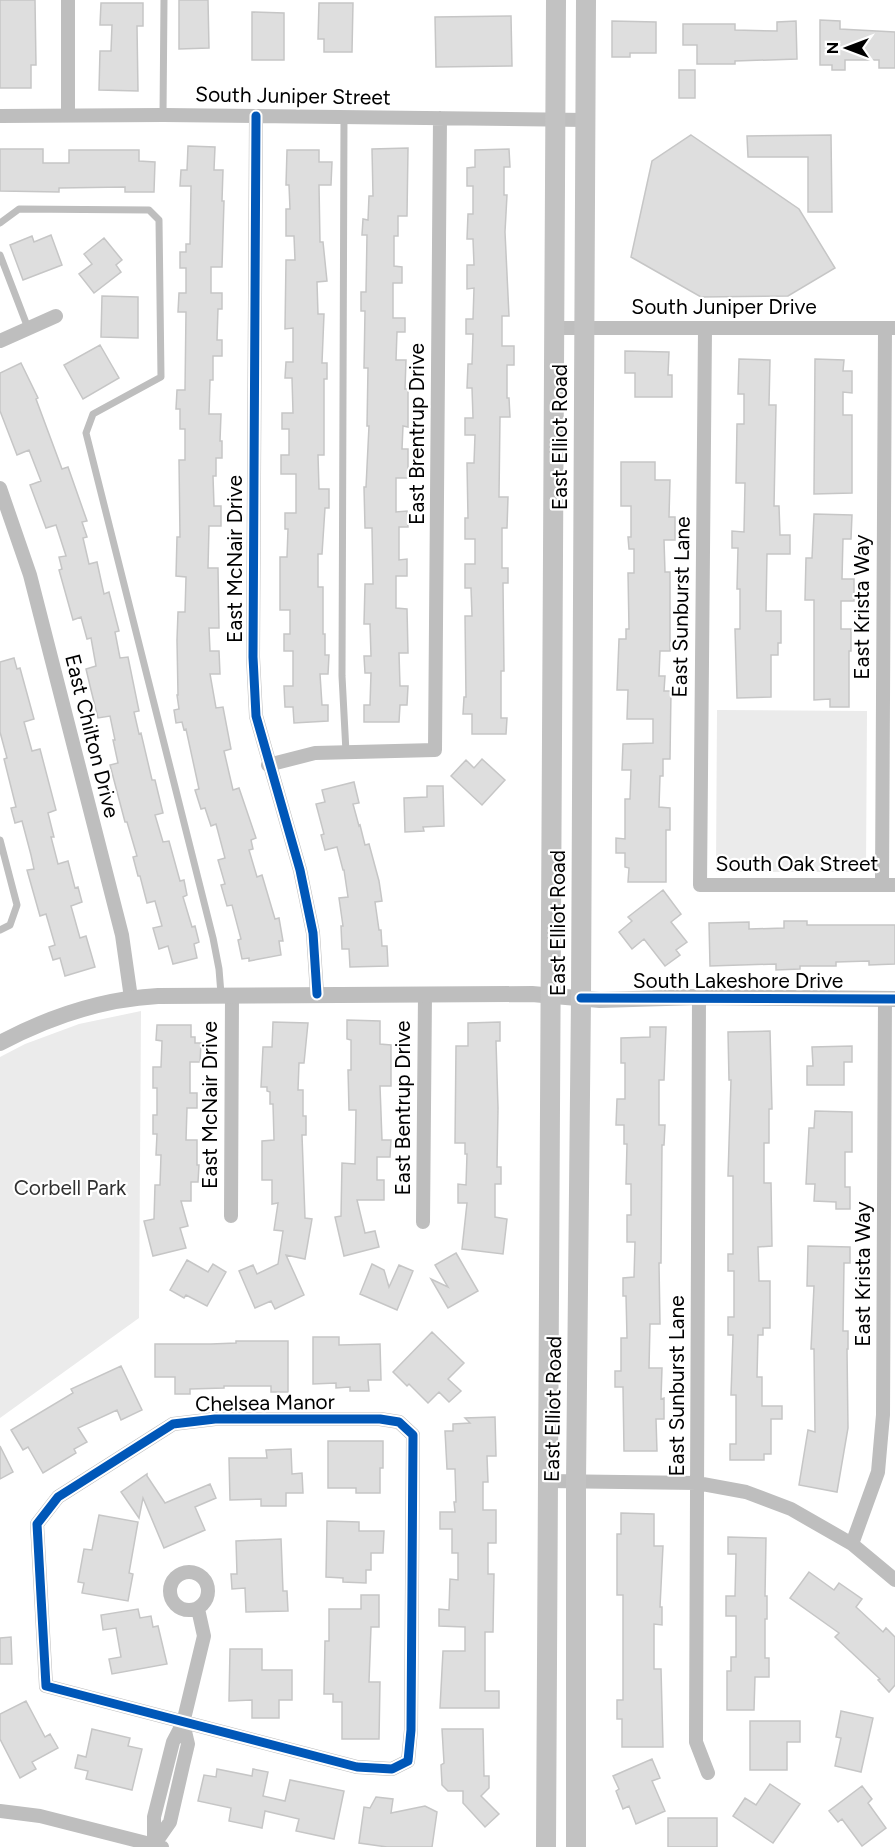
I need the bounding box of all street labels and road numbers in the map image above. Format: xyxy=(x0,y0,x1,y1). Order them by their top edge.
street label: South Juniper Street xyxy=(195,81,391,110)
street label: South Juniper Drive xyxy=(631,294,817,319)
street label: East Brentrup Drive xyxy=(404,343,429,525)
street label: East Elliot Road xyxy=(547,364,572,510)
street label: East McNair Drive xyxy=(222,475,247,643)
street label: East Sunburst Lane xyxy=(666,516,695,698)
street label: East Krista Way xyxy=(849,534,874,680)
street label: East Chilton Drive xyxy=(60,651,125,820)
street label: East Elliot Road xyxy=(545,850,570,996)
street label: South Oak Street xyxy=(716,851,878,876)
street label: South Lakeshore Drive xyxy=(633,968,843,993)
street label: East McNair Drive xyxy=(197,1021,222,1189)
street label: East Bentrup Drive xyxy=(390,1021,415,1195)
street label: East Krista Way xyxy=(850,1201,875,1347)
street label: East Sunburst Lane xyxy=(664,1295,689,1477)
street label: East Elliot Road xyxy=(539,1336,566,1482)
street label: Chelsea Manor xyxy=(195,1389,335,1416)

